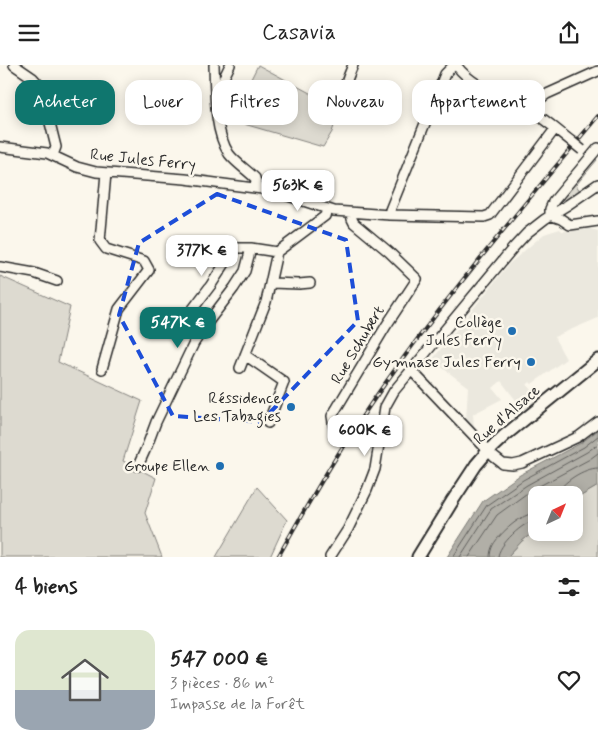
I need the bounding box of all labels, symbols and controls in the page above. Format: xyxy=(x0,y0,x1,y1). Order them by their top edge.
icon: menu xyxy=(15,19,43,47)
text: Casavia xyxy=(262,19,336,47)
icon: share xyxy=(555,19,583,47)
chip: Acheter xyxy=(15,80,115,125)
chip: Louer xyxy=(125,80,202,125)
chip: Filtres xyxy=(212,80,298,125)
chip: Nouveau xyxy=(308,80,402,125)
chip: Appartement xyxy=(412,80,545,125)
street label: Rue Jules Ferry xyxy=(89,144,197,176)
pin: 563K € xyxy=(257,169,339,212)
text: 563K € xyxy=(272,175,324,196)
pin: 377K € xyxy=(161,235,243,277)
text: 377K € xyxy=(177,240,227,261)
street label: Rue Schubert xyxy=(326,302,390,388)
pin: 547K € xyxy=(137,307,219,349)
text: 547K € xyxy=(151,312,205,333)
place label: Collège Jules Ferry xyxy=(426,312,502,351)
marker: Collège Jules Ferry xyxy=(506,325,518,337)
place label: Gymnase Jules Ferry xyxy=(372,352,521,373)
marker: Gymnase Jules Ferry xyxy=(525,356,537,368)
street label: Rue d'Alsace xyxy=(469,380,545,450)
place label: Réssidence Les Tabagies xyxy=(193,388,281,428)
marker: Réssidence Les Tabagies xyxy=(285,401,297,413)
pin: 600K € xyxy=(324,415,406,457)
text: 600K € xyxy=(338,420,392,441)
place label: Groupe Ellen xyxy=(124,456,210,477)
marker: Groupe Ellen xyxy=(214,460,226,472)
north arrow xyxy=(528,486,582,541)
map controls xyxy=(528,486,583,541)
text: 4 biens xyxy=(15,573,78,601)
icon: filters xyxy=(555,573,583,601)
text: 547 000 € xyxy=(170,645,269,673)
icon: home xyxy=(55,650,115,710)
icon: heart xyxy=(555,666,583,694)
text: 3 pièces · 86 m² xyxy=(170,673,275,694)
text: Impasse de la Forêt xyxy=(170,694,305,715)

